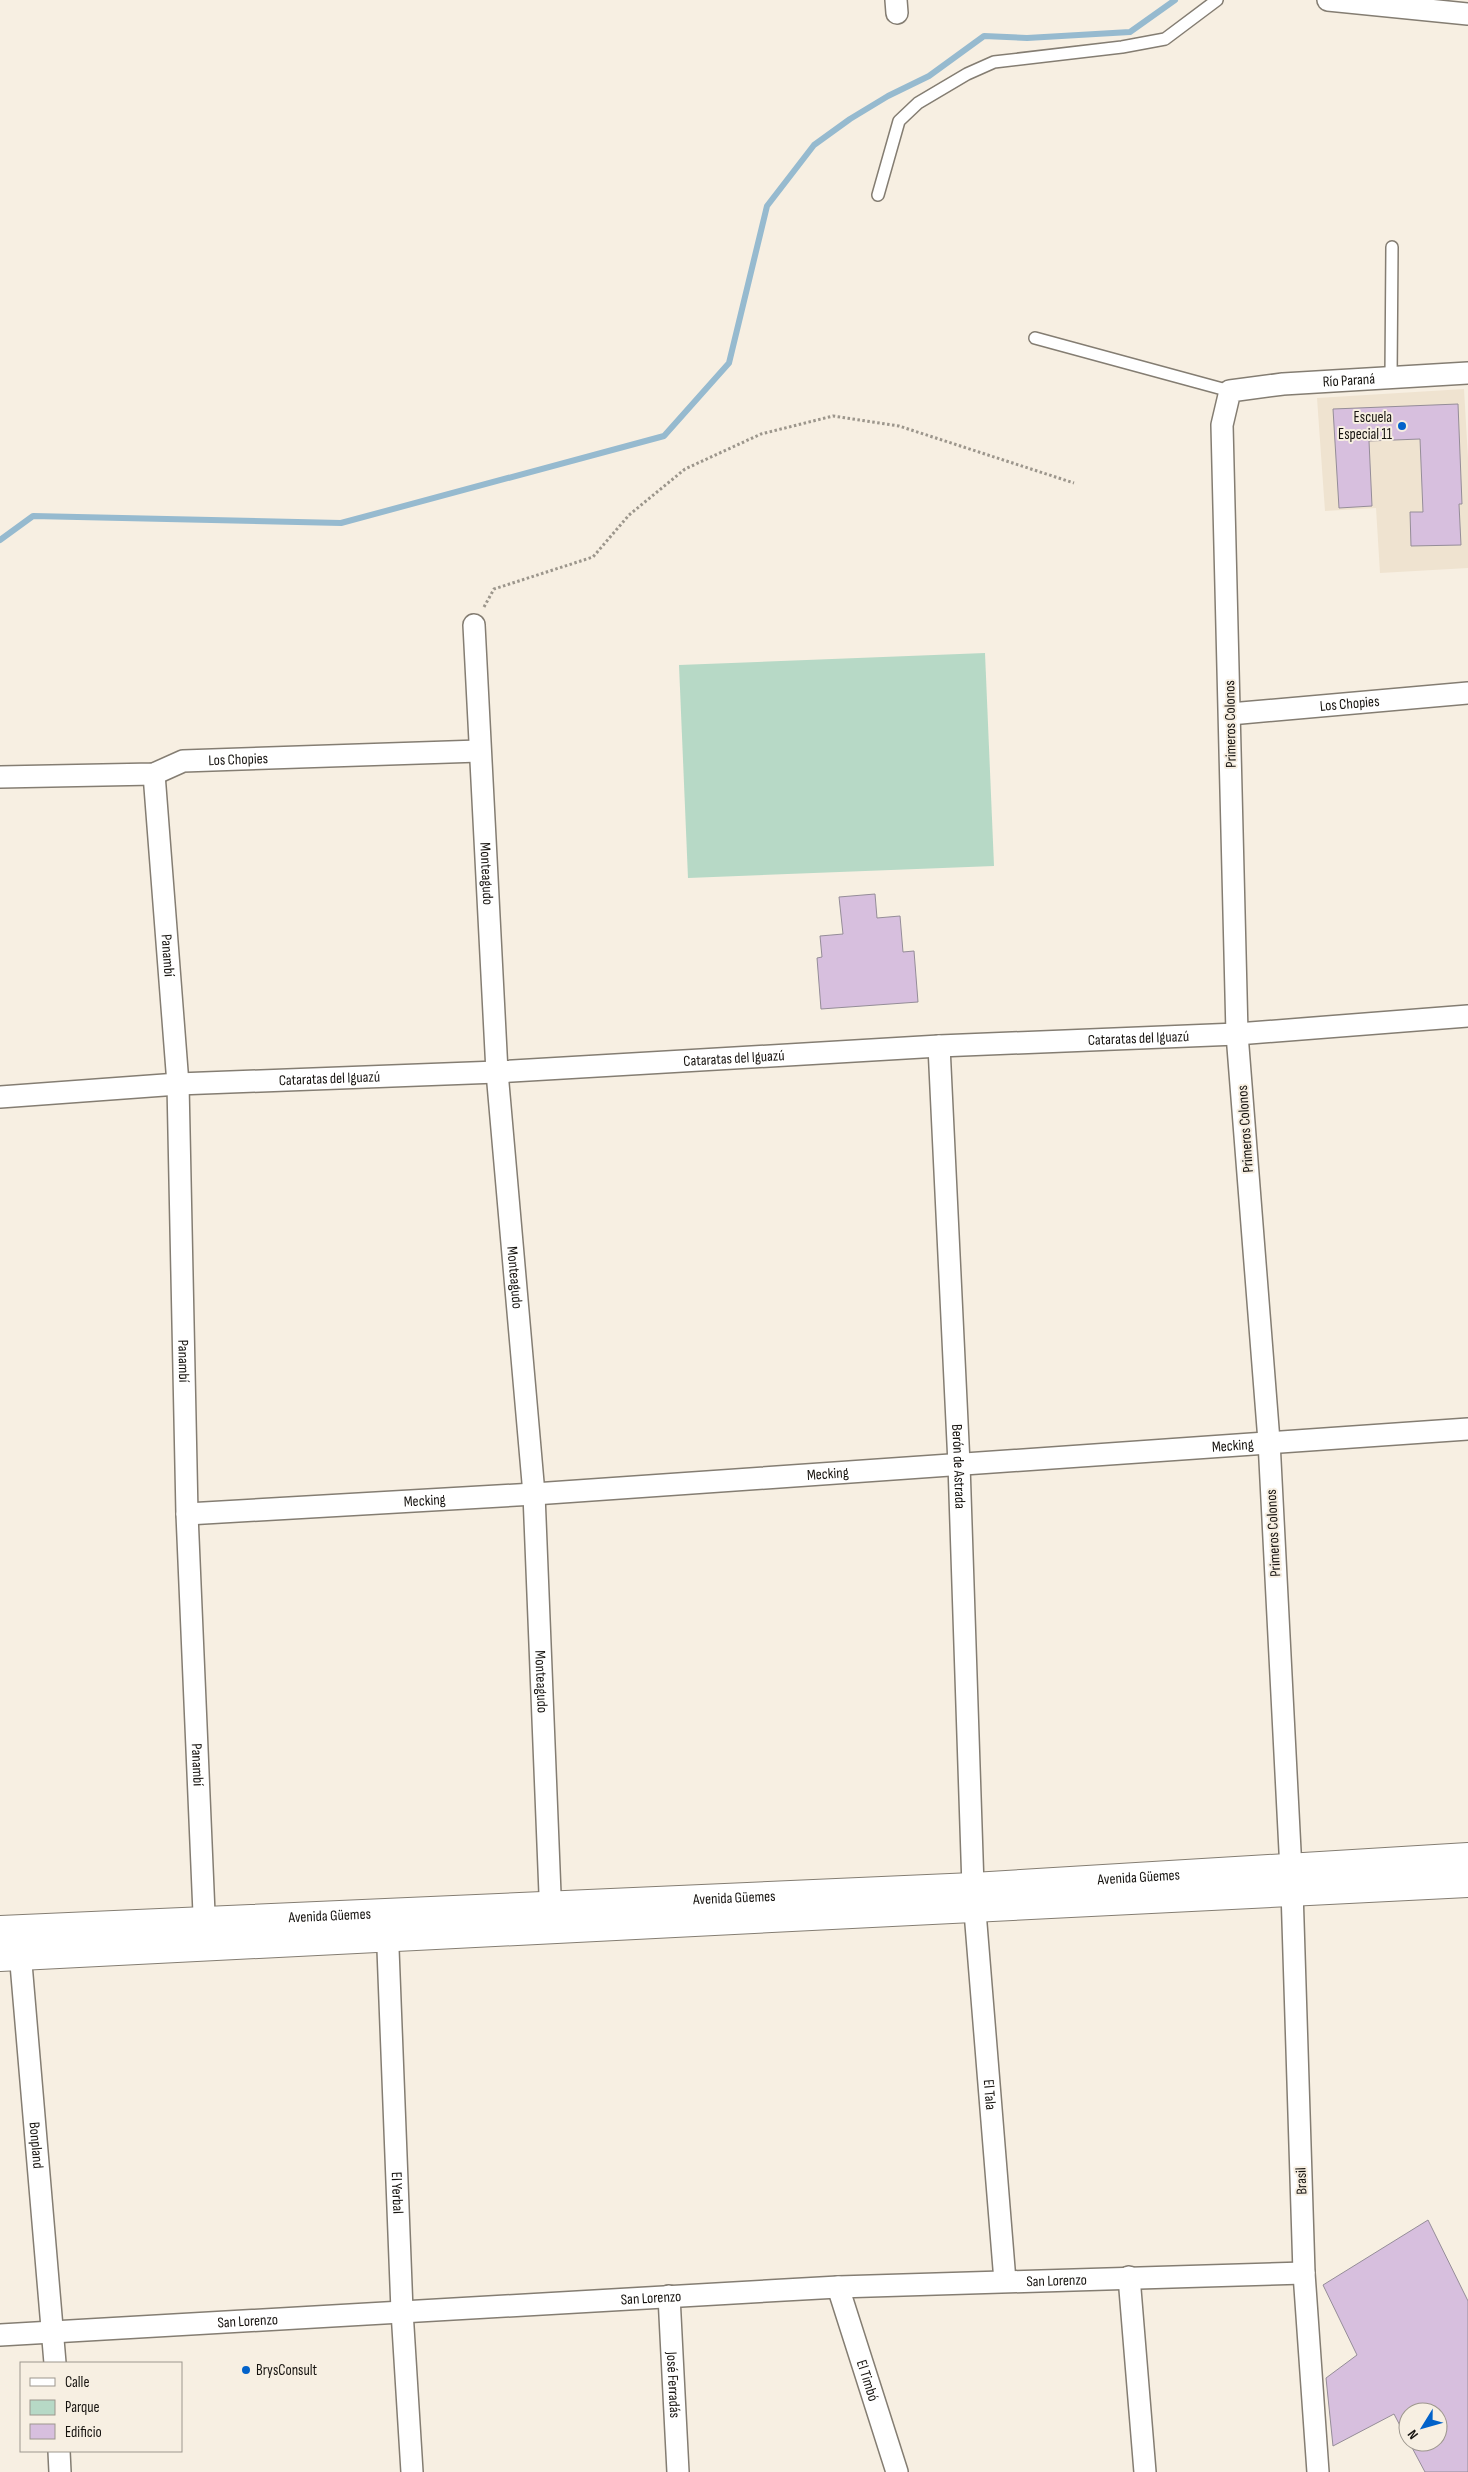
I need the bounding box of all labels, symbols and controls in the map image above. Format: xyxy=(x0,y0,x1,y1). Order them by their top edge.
street label: Río Paraná xyxy=(1322,370,1376,392)
place label: Escuela Especial 11 xyxy=(1338,408,1393,444)
marker: Escuela Especial 11 xyxy=(1396,420,1408,432)
street label: Primeros Colonos xyxy=(1220,680,1241,768)
street label: Los Chopies xyxy=(1319,692,1380,716)
street label: Los Chopies xyxy=(208,749,268,770)
street label: Monteagudo xyxy=(475,842,497,906)
street label: Panambí xyxy=(156,933,179,978)
street label: Cataratas del Iguazú xyxy=(1087,1027,1189,1050)
street label: Cataratas del Iguazú xyxy=(683,1046,785,1071)
street label: Cataratas del Iguazú xyxy=(278,1067,380,1090)
street label: Primeros Colonos xyxy=(1233,1085,1258,1173)
street label: Monteagudo xyxy=(502,1246,527,1310)
street label: Panambí xyxy=(173,1339,193,1383)
street label: Berón de Astrada xyxy=(947,1424,969,1509)
street label: Mecking xyxy=(1211,1435,1254,1457)
street label: Mecking xyxy=(806,1463,849,1485)
street label: Primeros Colonos xyxy=(1262,1489,1285,1577)
street label: Mecking xyxy=(403,1490,446,1511)
street label: Monteagudo xyxy=(530,1650,552,1713)
street label: Panambí xyxy=(187,1743,208,1787)
street label: Avenida Güemes xyxy=(1096,1865,1181,1889)
street label: Avenida Güemes xyxy=(692,1887,776,1909)
street label: Avenida Güemes xyxy=(287,1905,371,1927)
street label: El Tala xyxy=(979,2079,1000,2111)
street label: Bonpland xyxy=(25,2121,47,2169)
street label: Brasil xyxy=(1292,2167,1311,2195)
street label: El Yerbal xyxy=(387,2171,407,2214)
street label: San Lorenzo xyxy=(1026,2271,1087,2291)
street label: San Lorenzo xyxy=(620,2287,682,2309)
street label: San Lorenzo xyxy=(217,2310,278,2333)
street label: José Ferradás xyxy=(662,2350,684,2418)
street label: El Timbó xyxy=(852,2357,883,2404)
place label: BrysConsult xyxy=(256,2361,318,2380)
legend xyxy=(20,2362,182,2452)
marker: BrysConsult xyxy=(240,2364,252,2376)
text: Calle xyxy=(65,2373,89,2392)
text: Parque xyxy=(65,2398,100,2417)
north arrow xyxy=(1398,2402,1448,2452)
text: Edificio xyxy=(65,2423,102,2442)
text: N xyxy=(1404,2426,1422,2443)

